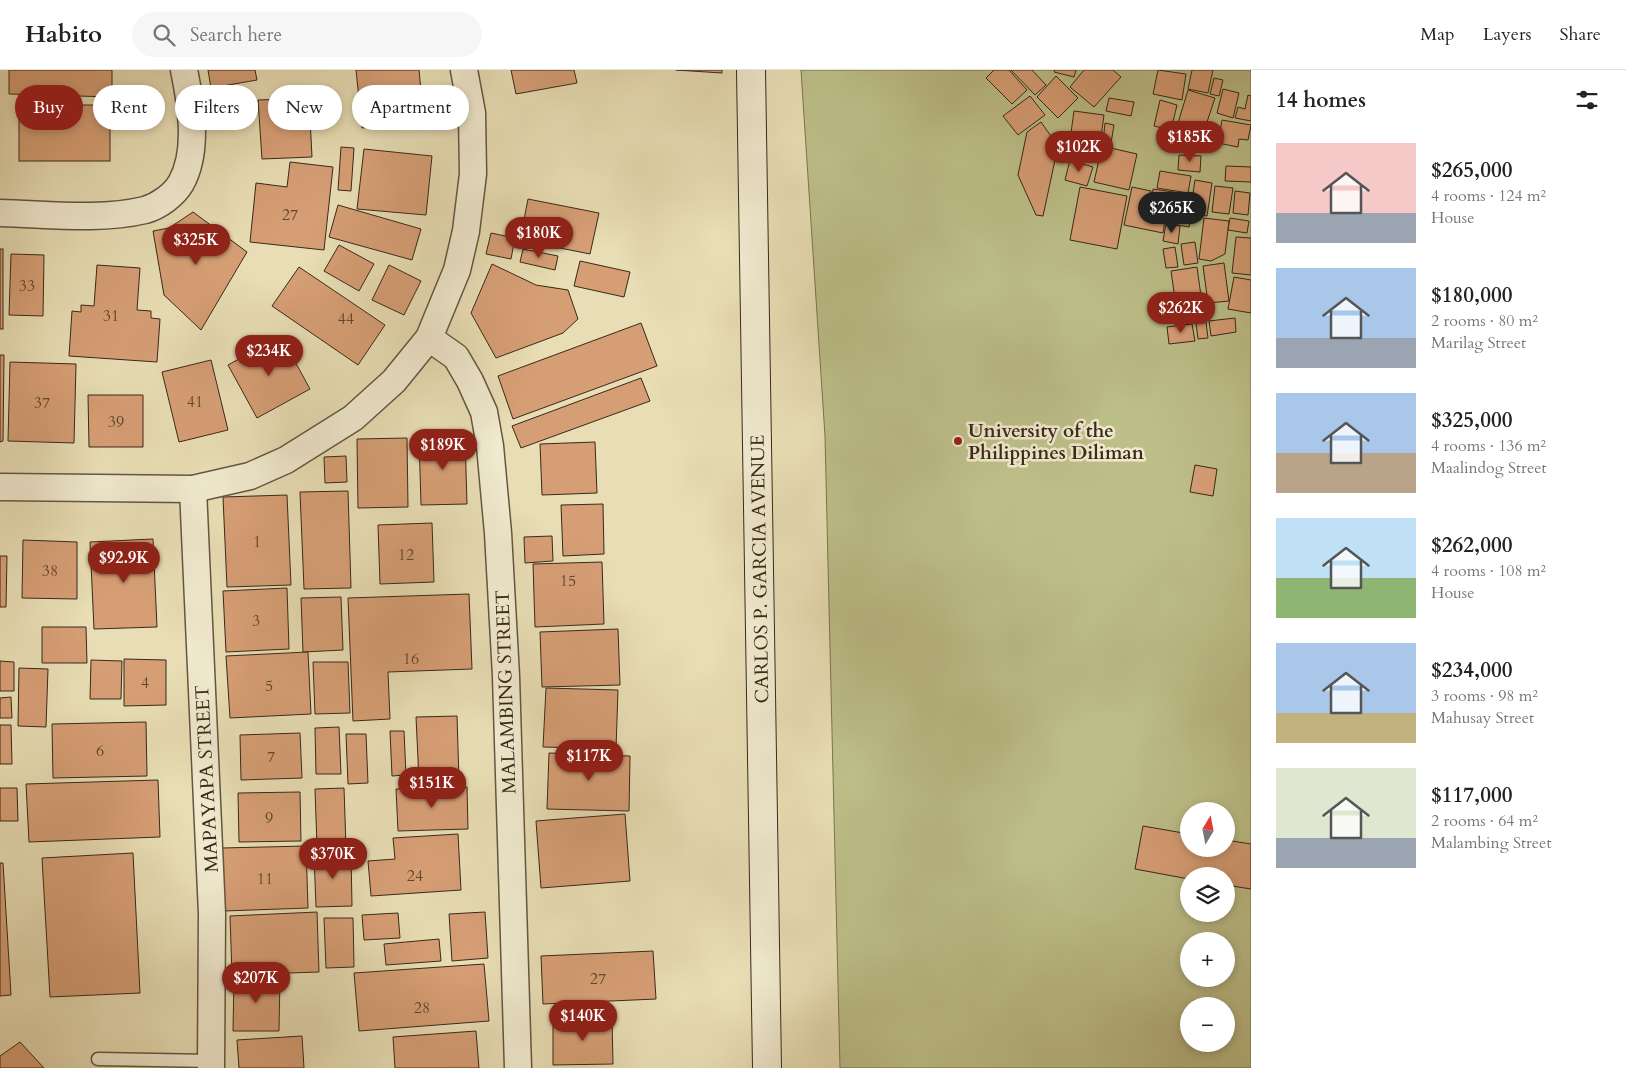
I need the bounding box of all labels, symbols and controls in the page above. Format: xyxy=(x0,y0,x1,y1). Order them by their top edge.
search box xyxy=(132,12,482,57)
text: Habito xyxy=(25,18,102,51)
icon: search xyxy=(150,21,178,49)
text: Search here xyxy=(190,22,282,48)
text: Map xyxy=(1420,22,1455,47)
text: Layers xyxy=(1483,22,1532,47)
text: Share xyxy=(1560,22,1601,47)
chip: Buy xyxy=(15,85,83,130)
chip: Rent xyxy=(93,85,165,130)
chip: Filters xyxy=(175,85,258,130)
chip: New xyxy=(268,85,342,130)
chip: Apartment xyxy=(352,85,469,130)
text: 14 homes xyxy=(1276,86,1366,115)
icon: filters xyxy=(1573,86,1601,114)
pin: $185K xyxy=(1155,121,1225,163)
text: $185K xyxy=(1167,126,1213,148)
pin: $102K xyxy=(1044,131,1114,173)
text: $102K xyxy=(1056,136,1102,158)
text: $265,000 xyxy=(1431,156,1512,185)
icon: home xyxy=(1316,163,1376,223)
text: 4 rooms · 124 m² xyxy=(1431,185,1546,207)
pin: $265K xyxy=(1137,191,1207,234)
text: $265K xyxy=(1149,197,1195,219)
house number: 27 xyxy=(282,204,298,226)
text: House xyxy=(1431,207,1474,229)
pin: $180K xyxy=(504,216,574,259)
text: $180K xyxy=(516,222,562,244)
pin: $325K xyxy=(161,224,231,266)
text: $325K xyxy=(173,229,219,251)
house number: 33 xyxy=(19,275,35,297)
text: $180,000 xyxy=(1431,281,1512,310)
icon: home xyxy=(1316,288,1376,348)
pin: $262K xyxy=(1146,292,1216,334)
text: $262K xyxy=(1158,297,1204,319)
house number: 31 xyxy=(103,305,119,327)
house number: 44 xyxy=(338,308,354,330)
text: 2 rooms · 80 m² xyxy=(1431,310,1538,332)
text: Marilag Street xyxy=(1431,332,1526,354)
pin: $234K xyxy=(234,334,304,377)
text: $234K xyxy=(246,340,292,362)
house number: 41 xyxy=(187,391,203,413)
house number: 37 xyxy=(34,392,50,414)
text: $325,000 xyxy=(1431,406,1512,435)
house number: 39 xyxy=(108,411,124,433)
icon: home xyxy=(1316,413,1376,473)
place label: University of the Philippines Diliman xyxy=(968,418,1145,466)
pin: $189K xyxy=(408,428,478,471)
text: $189K xyxy=(420,434,466,456)
street label: CARLOS P. GARCIA AVENUE xyxy=(745,434,775,704)
marker: University of the Philippines Diliman xyxy=(952,435,964,447)
text: 4 rooms · 136 m² xyxy=(1431,435,1546,457)
text: Maalindog Street xyxy=(1431,457,1546,479)
house number: 1 xyxy=(253,531,261,553)
text: $262,000 xyxy=(1431,531,1512,560)
icon: home xyxy=(1316,538,1376,598)
pin: $92.9K xyxy=(83,542,165,584)
house number: 12 xyxy=(398,544,414,566)
text: $92.9K xyxy=(99,547,149,569)
house number: 38 xyxy=(42,560,58,582)
text: 4 rooms · 108 m² xyxy=(1431,560,1546,582)
house number: 15 xyxy=(560,570,576,592)
text: House xyxy=(1431,582,1474,604)
street label: MALAMBING STREET xyxy=(489,589,523,794)
house number: 3 xyxy=(252,610,260,632)
house number: 16 xyxy=(403,648,419,670)
text: $234,000 xyxy=(1431,656,1512,685)
icon: home xyxy=(1316,663,1376,723)
house number: 4 xyxy=(141,672,149,694)
house number: 5 xyxy=(265,675,273,697)
street label: MAPAYAPA STREET xyxy=(189,684,225,873)
text: 3 rooms · 98 m² xyxy=(1431,685,1538,707)
text: Mahusay Street xyxy=(1431,707,1534,729)
house number: 6 xyxy=(96,740,104,762)
pin: $117K xyxy=(554,740,624,782)
text: $117K xyxy=(566,745,612,767)
house number: 7 xyxy=(267,746,275,768)
pin: $151K xyxy=(397,766,467,809)
text: $151K xyxy=(409,772,455,794)
text: $117,000 xyxy=(1431,781,1512,810)
icon: home xyxy=(1316,788,1376,848)
north arrow xyxy=(1180,802,1235,858)
map controls xyxy=(1180,802,1235,1052)
house number: 9 xyxy=(265,807,273,829)
text: 2 rooms · 64 m² xyxy=(1431,810,1538,832)
text: Malambing Street xyxy=(1431,832,1551,854)
pin: $370K xyxy=(298,838,368,880)
text: $370K xyxy=(310,843,356,865)
house number: 24 xyxy=(407,865,423,887)
button: layers xyxy=(1180,867,1235,922)
house number: 11 xyxy=(257,868,273,890)
button: + xyxy=(1180,932,1235,987)
pin: $207K xyxy=(221,962,291,1004)
text: $207K xyxy=(233,967,279,989)
house number: 27 xyxy=(590,968,606,990)
house number: 28 xyxy=(414,997,430,1019)
button: − xyxy=(1180,997,1235,1052)
pin: $140K xyxy=(548,1000,618,1042)
text: $140K xyxy=(560,1005,606,1027)

